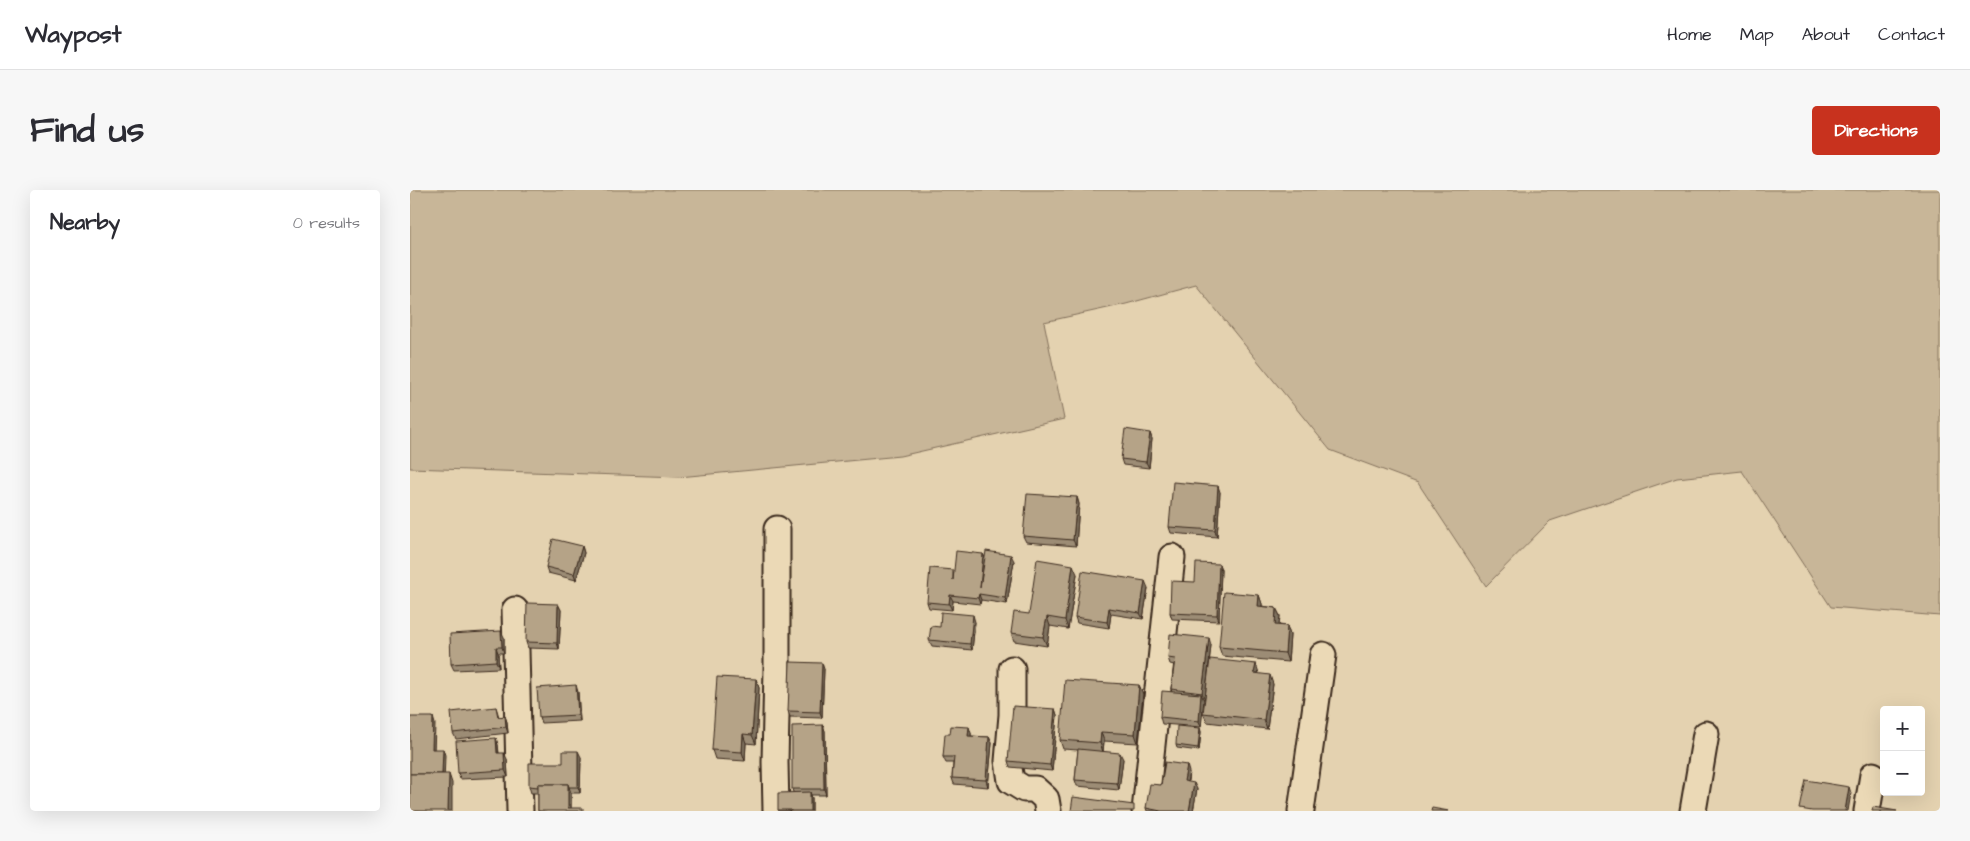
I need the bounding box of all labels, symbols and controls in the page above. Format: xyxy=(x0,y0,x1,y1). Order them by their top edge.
text: Waypost xyxy=(25,18,122,52)
text: Home xyxy=(1667,22,1712,47)
text: Map xyxy=(1740,22,1774,47)
text: About xyxy=(1802,22,1850,47)
text: Contact xyxy=(1878,22,1945,47)
text: Find us xyxy=(30,106,144,155)
button: Directions xyxy=(1812,106,1940,155)
text: Nearby xyxy=(50,208,120,237)
text: 0 results xyxy=(293,212,360,234)
map controls xyxy=(1880,706,1925,796)
button: + xyxy=(1880,706,1925,751)
button: − xyxy=(1880,751,1925,796)

